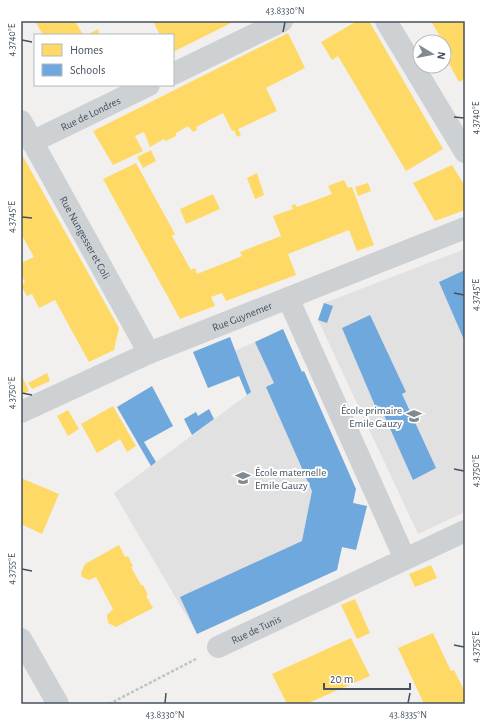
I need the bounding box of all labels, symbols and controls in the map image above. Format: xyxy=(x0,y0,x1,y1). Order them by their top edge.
text: 43.8330°N xyxy=(265,6,305,16)
text: 4.3740°E xyxy=(7,23,17,57)
legend xyxy=(34,34,174,86)
north arrow xyxy=(412,34,452,74)
text: Homes xyxy=(70,44,103,56)
text: N xyxy=(435,51,447,60)
text: Schools xyxy=(70,64,105,76)
street label: Rue de Londres xyxy=(59,95,122,133)
text: 4.3740°E xyxy=(471,101,481,135)
street label: Rue Nungesser et Coli xyxy=(58,194,112,281)
text: 4.3745°E xyxy=(7,201,17,233)
text: 4.3745°E xyxy=(471,279,481,311)
street label: Rue Guynemer xyxy=(211,300,274,333)
text: 4.3750°E xyxy=(7,377,17,409)
place label: École primaire Emile Gauzy xyxy=(341,404,402,429)
school or university icon: École primaire Emile Gauzy xyxy=(405,407,423,425)
text: 4.3750°E xyxy=(471,455,481,487)
place label: École maternelle Emile Gauzy xyxy=(255,466,326,491)
school or university icon: École maternelle Emile Gauzy xyxy=(234,469,252,487)
text: 4.3755°E xyxy=(7,553,17,585)
street label: Rue de Tunis xyxy=(230,613,283,646)
text: 4.3755°E xyxy=(471,631,481,663)
scale bar xyxy=(324,665,410,691)
text: 20 m xyxy=(330,673,353,685)
text: 43.8330°N xyxy=(145,710,185,720)
text: 43.8335°N xyxy=(389,710,427,720)

